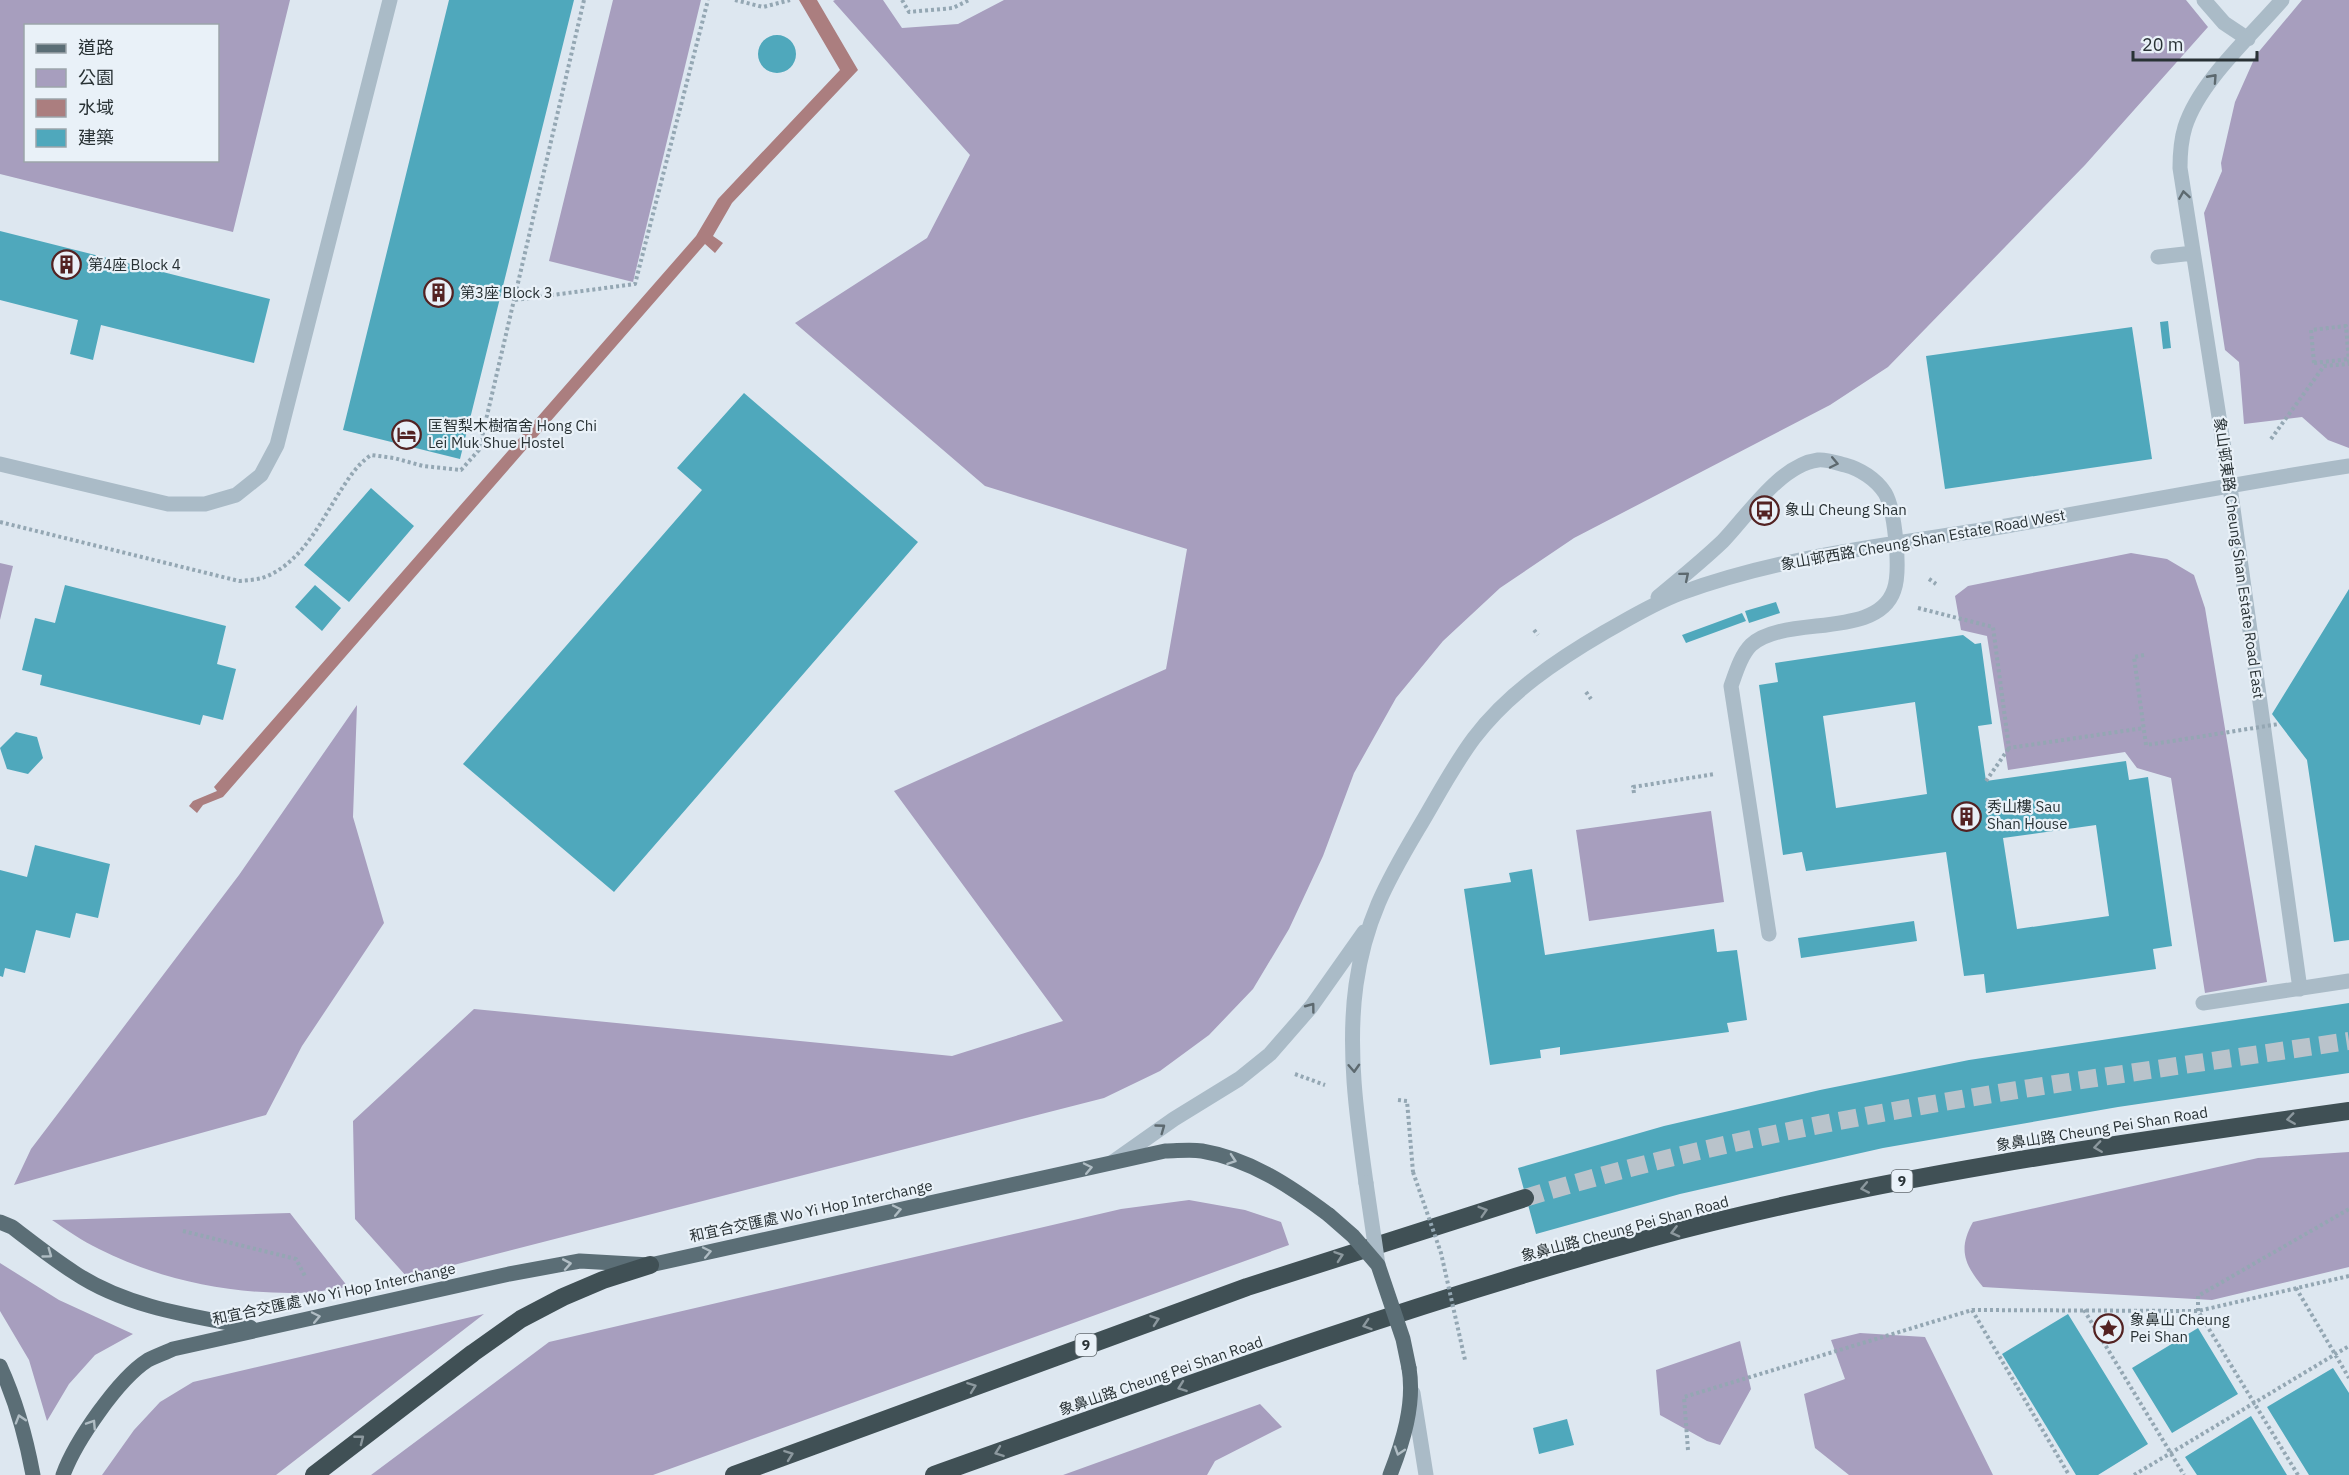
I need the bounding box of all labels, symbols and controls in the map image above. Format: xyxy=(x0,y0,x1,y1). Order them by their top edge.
legend xyxy=(24,24,219,162)
scale bar xyxy=(2133,24,2258,62)
text: 20 m xyxy=(2142,33,2184,56)
text: 道路 xyxy=(78,36,114,59)
text: 公園 xyxy=(78,66,114,89)
one-way arrow xyxy=(2206,74,2217,84)
text: 水域 xyxy=(78,96,114,119)
text: 建築 xyxy=(78,126,114,149)
one-way arrow xyxy=(2179,191,2191,200)
building icon: 第4座 Block 4 xyxy=(51,249,83,281)
place label: 第4座 Block 4 xyxy=(88,255,181,274)
building icon: 第3座 Block 3 xyxy=(423,277,455,309)
place label: 第3座 Block 3 xyxy=(460,283,553,302)
place label: 匡智梨木樹宿舍 Hong Chi Lei Muk Shue Hostel xyxy=(428,416,597,452)
street label: 象山邨東路 Cheung Shan Estate Road East xyxy=(2210,416,2269,700)
hotel icon: 匡智梨木樹宿舍 Hong Chi Lei Muk Shue Hostel xyxy=(391,419,423,451)
one-way arrow xyxy=(1829,456,1839,469)
bus stop icon: 象山 Cheung Shan xyxy=(1748,494,1780,526)
place label: 象山 Cheung Shan xyxy=(1785,500,1907,519)
street label: 象山邨西路 Cheung Shan Estate Road West xyxy=(1779,505,2067,574)
one-way arrow xyxy=(1678,572,1689,583)
place label: 秀山樓 Sau Shan House xyxy=(1987,797,2067,833)
building icon: 秀山樓 Sau Shan House xyxy=(1950,800,1982,832)
one-way arrow xyxy=(1304,1002,1315,1013)
one-way arrow xyxy=(1347,1063,1360,1072)
street label: 象鼻山路 Cheung Pei Shan Road xyxy=(1995,1102,2209,1155)
one-way arrow xyxy=(2286,1112,2296,1124)
one-way arrow xyxy=(1154,1124,1165,1135)
one-way arrow xyxy=(2094,1141,2103,1153)
one-way arrow xyxy=(1226,1152,1237,1165)
one-way arrow xyxy=(1082,1162,1092,1175)
road number: 9 xyxy=(1892,1170,1912,1192)
street label: 和宜合交匯處 Wo Yi Hop Interchange xyxy=(688,1175,934,1246)
one-way arrow xyxy=(1860,1181,1870,1194)
street label: 象鼻山路 Cheung Pei Shan Road xyxy=(1519,1192,1731,1265)
one-way arrow xyxy=(892,1204,902,1217)
one-way arrow xyxy=(1477,1206,1488,1218)
one-way arrow xyxy=(1670,1225,1681,1237)
one-way arrow xyxy=(702,1246,712,1259)
one-way arrow xyxy=(42,1247,53,1258)
one-way arrow xyxy=(1333,1251,1344,1263)
street label: 和宜合交匯處 Wo Yi Hop Interchange xyxy=(211,1258,457,1329)
one-way arrow xyxy=(561,1258,571,1271)
place label: 象鼻山 Cheung Pei Shan xyxy=(2130,1310,2230,1346)
one-way arrow xyxy=(311,1311,321,1324)
place icon: 象鼻山 Cheung Pei Shan xyxy=(2093,1313,2125,1345)
one-way arrow xyxy=(1149,1314,1160,1327)
one-way arrow xyxy=(1362,1317,1373,1330)
street label: 象鼻山路 Cheung Pei Shan Road xyxy=(1056,1332,1265,1419)
road number: 9 xyxy=(1076,1334,1096,1356)
one-way arrow xyxy=(1177,1379,1188,1392)
one-way arrow xyxy=(966,1382,977,1394)
one-way arrow xyxy=(15,1414,27,1425)
one-way arrow xyxy=(85,1420,96,1431)
one-way arrow xyxy=(354,1436,365,1447)
one-way arrow xyxy=(994,1445,1005,1457)
one-way arrow xyxy=(1393,1445,1406,1455)
one-way arrow xyxy=(783,1449,794,1462)

